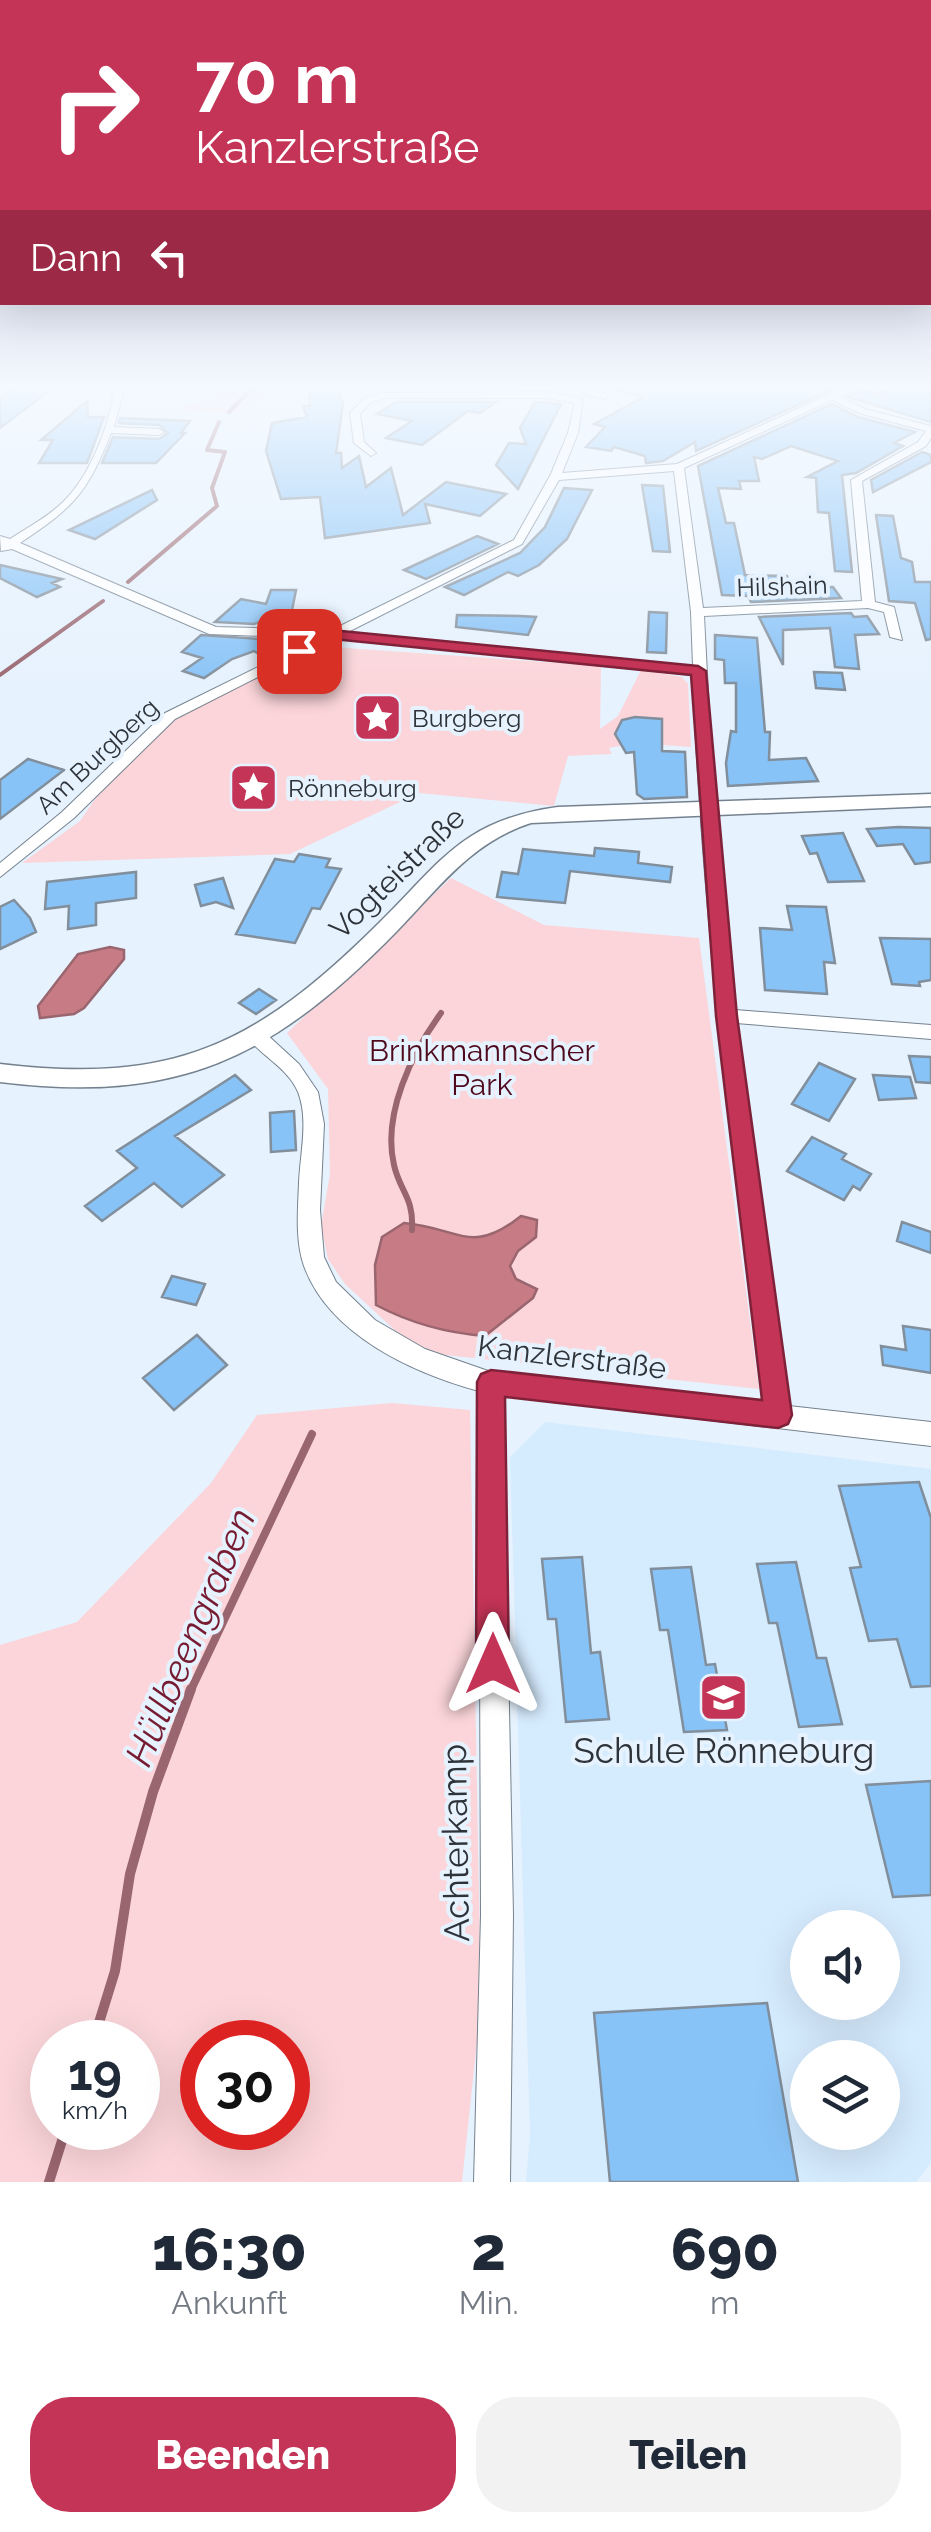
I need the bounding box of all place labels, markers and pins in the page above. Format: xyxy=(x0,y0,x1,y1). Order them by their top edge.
pin xyxy=(257,609,342,694)
place icon: Burgberg xyxy=(351,692,403,744)
place label: Burgberg xyxy=(412,703,521,733)
place icon: Rönneburg xyxy=(227,762,279,814)
place label: Rönneburg xyxy=(288,773,417,803)
school or university icon: Schule Rönneburg xyxy=(698,1672,750,1724)
place label: Schule Rönneburg xyxy=(574,1730,874,1771)

